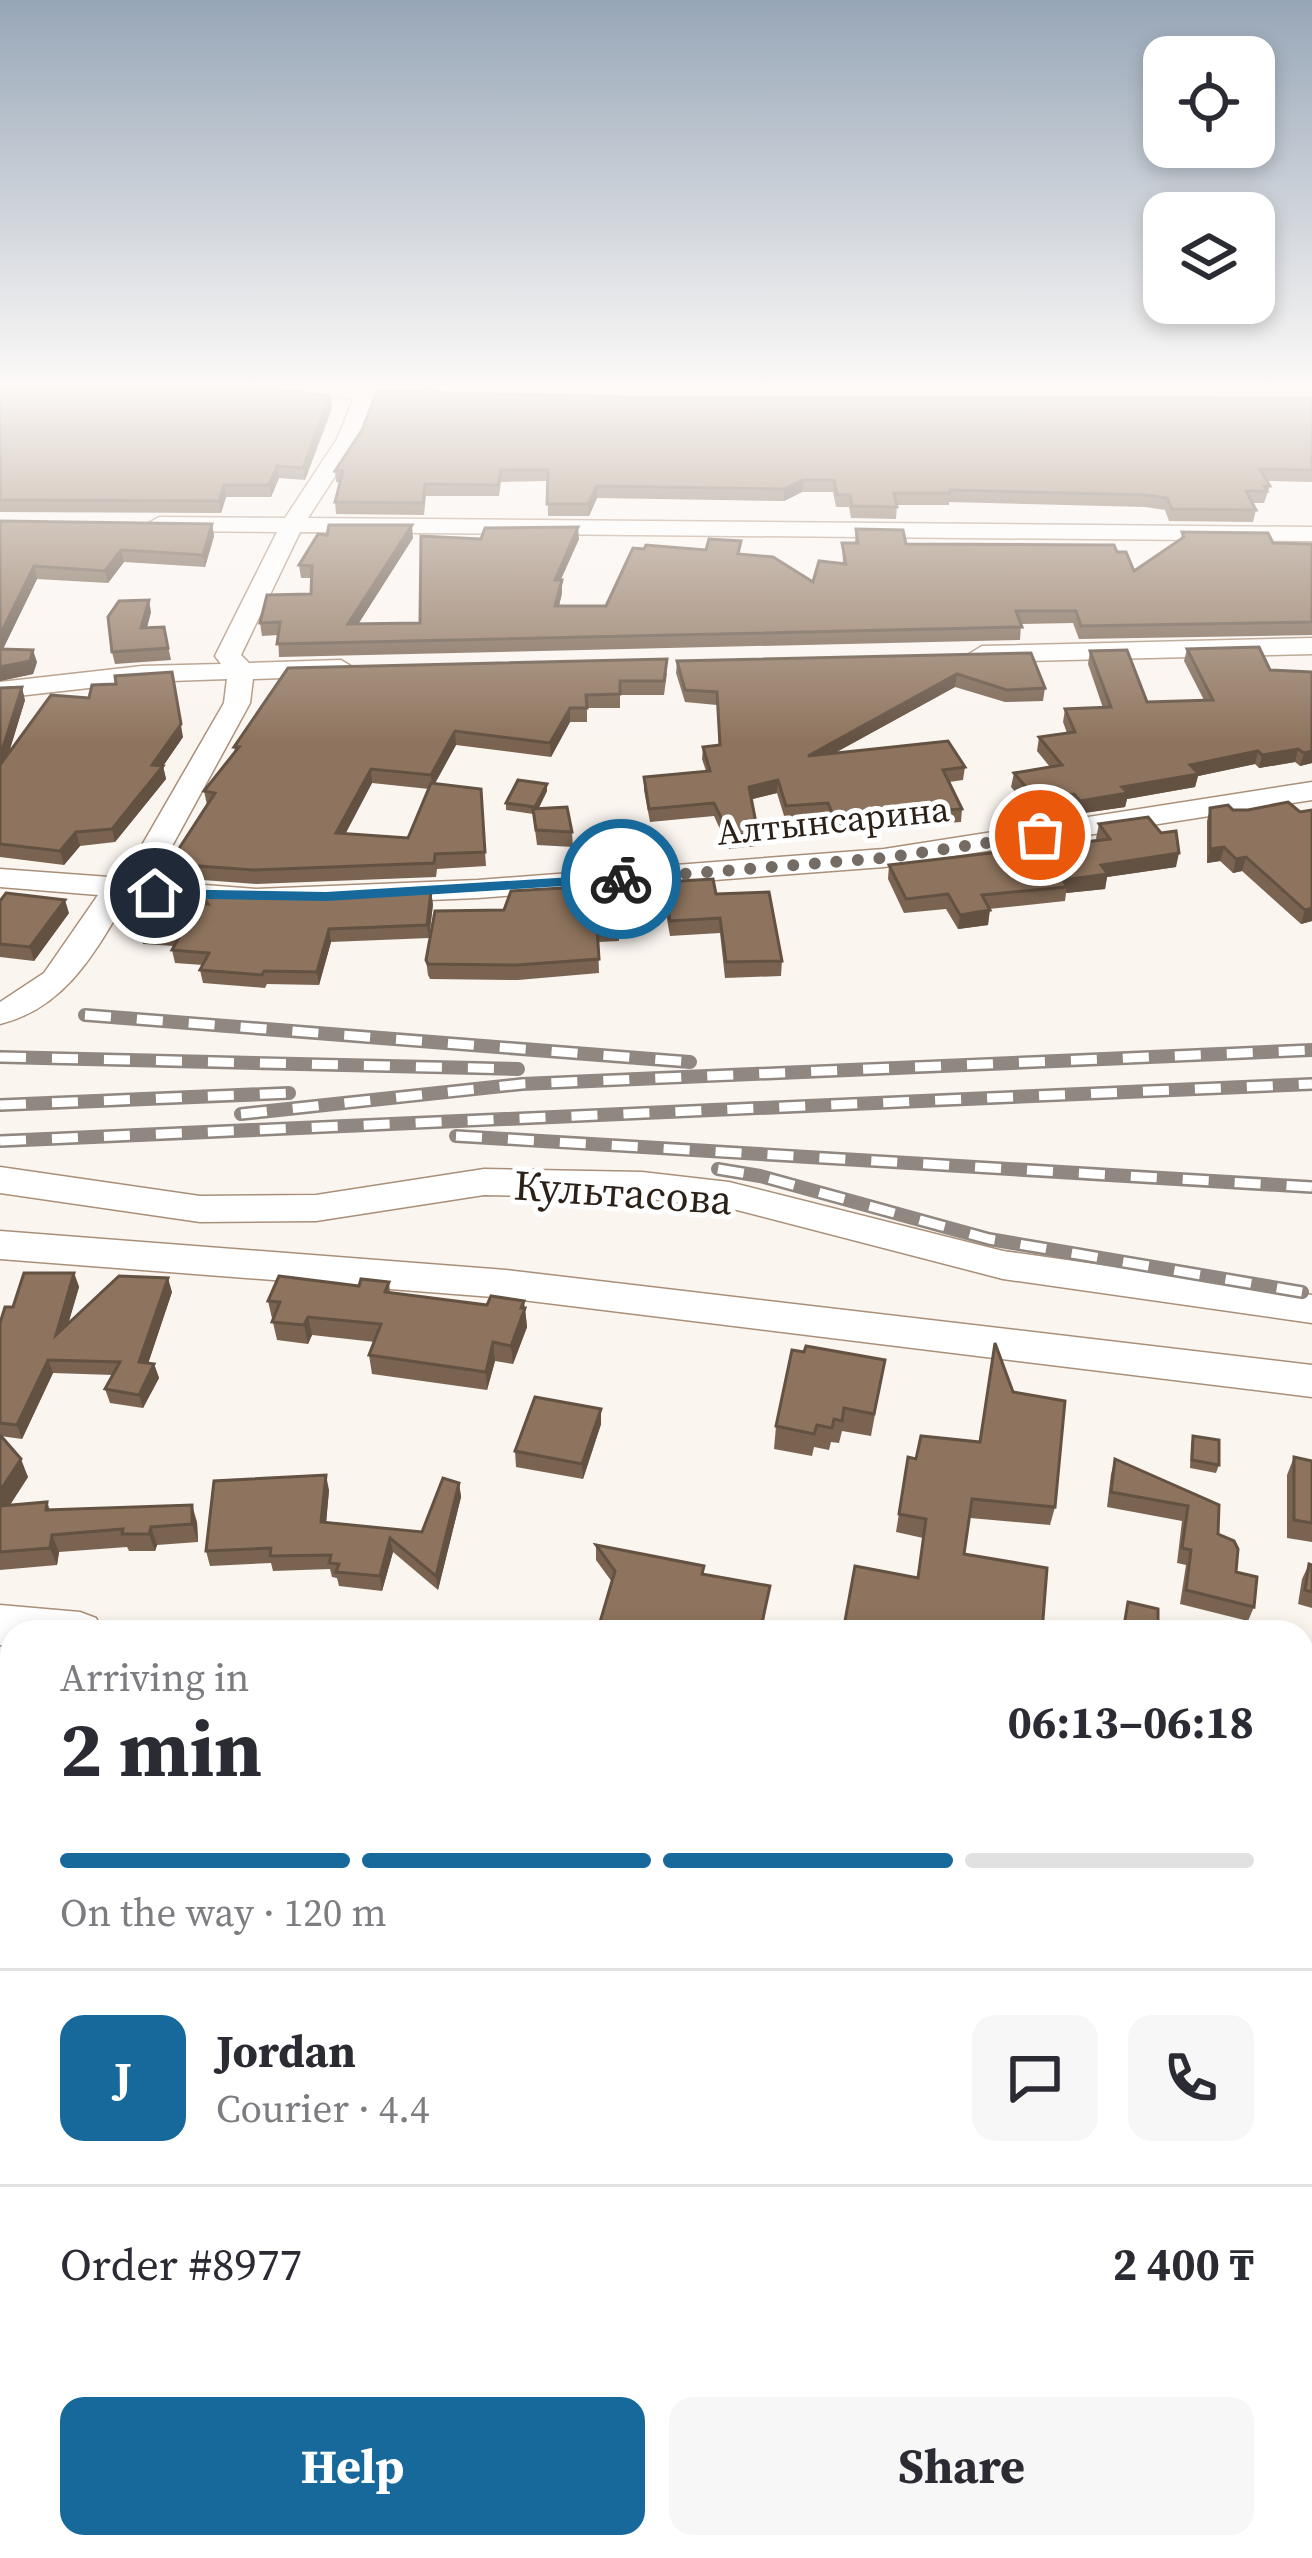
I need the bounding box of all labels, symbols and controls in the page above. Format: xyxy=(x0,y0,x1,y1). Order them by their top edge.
map controls xyxy=(1143,36,1275,324)
button: locate xyxy=(1143,36,1275,168)
button: layers xyxy=(1143,192,1275,324)
street label: Алтынсарина xyxy=(715,784,952,857)
pin xyxy=(989,784,1091,886)
icon: bag xyxy=(1007,802,1073,868)
courier xyxy=(561,819,681,939)
pin xyxy=(104,842,206,944)
icon: bike xyxy=(588,846,654,912)
icon: home xyxy=(122,860,188,926)
street label: Культасова xyxy=(512,1155,735,1229)
text: Arriving in xyxy=(60,1651,249,1704)
text: 06:13–06:18 xyxy=(1008,1691,1254,1753)
text: 2 min xyxy=(60,1695,262,1802)
text: On the way · 120 m xyxy=(60,1886,387,1939)
button: chat xyxy=(972,2015,1098,2141)
button: phone xyxy=(1128,2015,1254,2141)
text: Jordan xyxy=(216,2020,356,2082)
text: J xyxy=(114,2047,132,2109)
text: Courier · 4.4 xyxy=(216,2082,429,2135)
text: Order #8977 xyxy=(60,2233,302,2295)
text: 2 400 ₸ xyxy=(1113,2233,1254,2295)
button: Help xyxy=(60,2397,645,2535)
button: Share xyxy=(669,2397,1254,2535)

